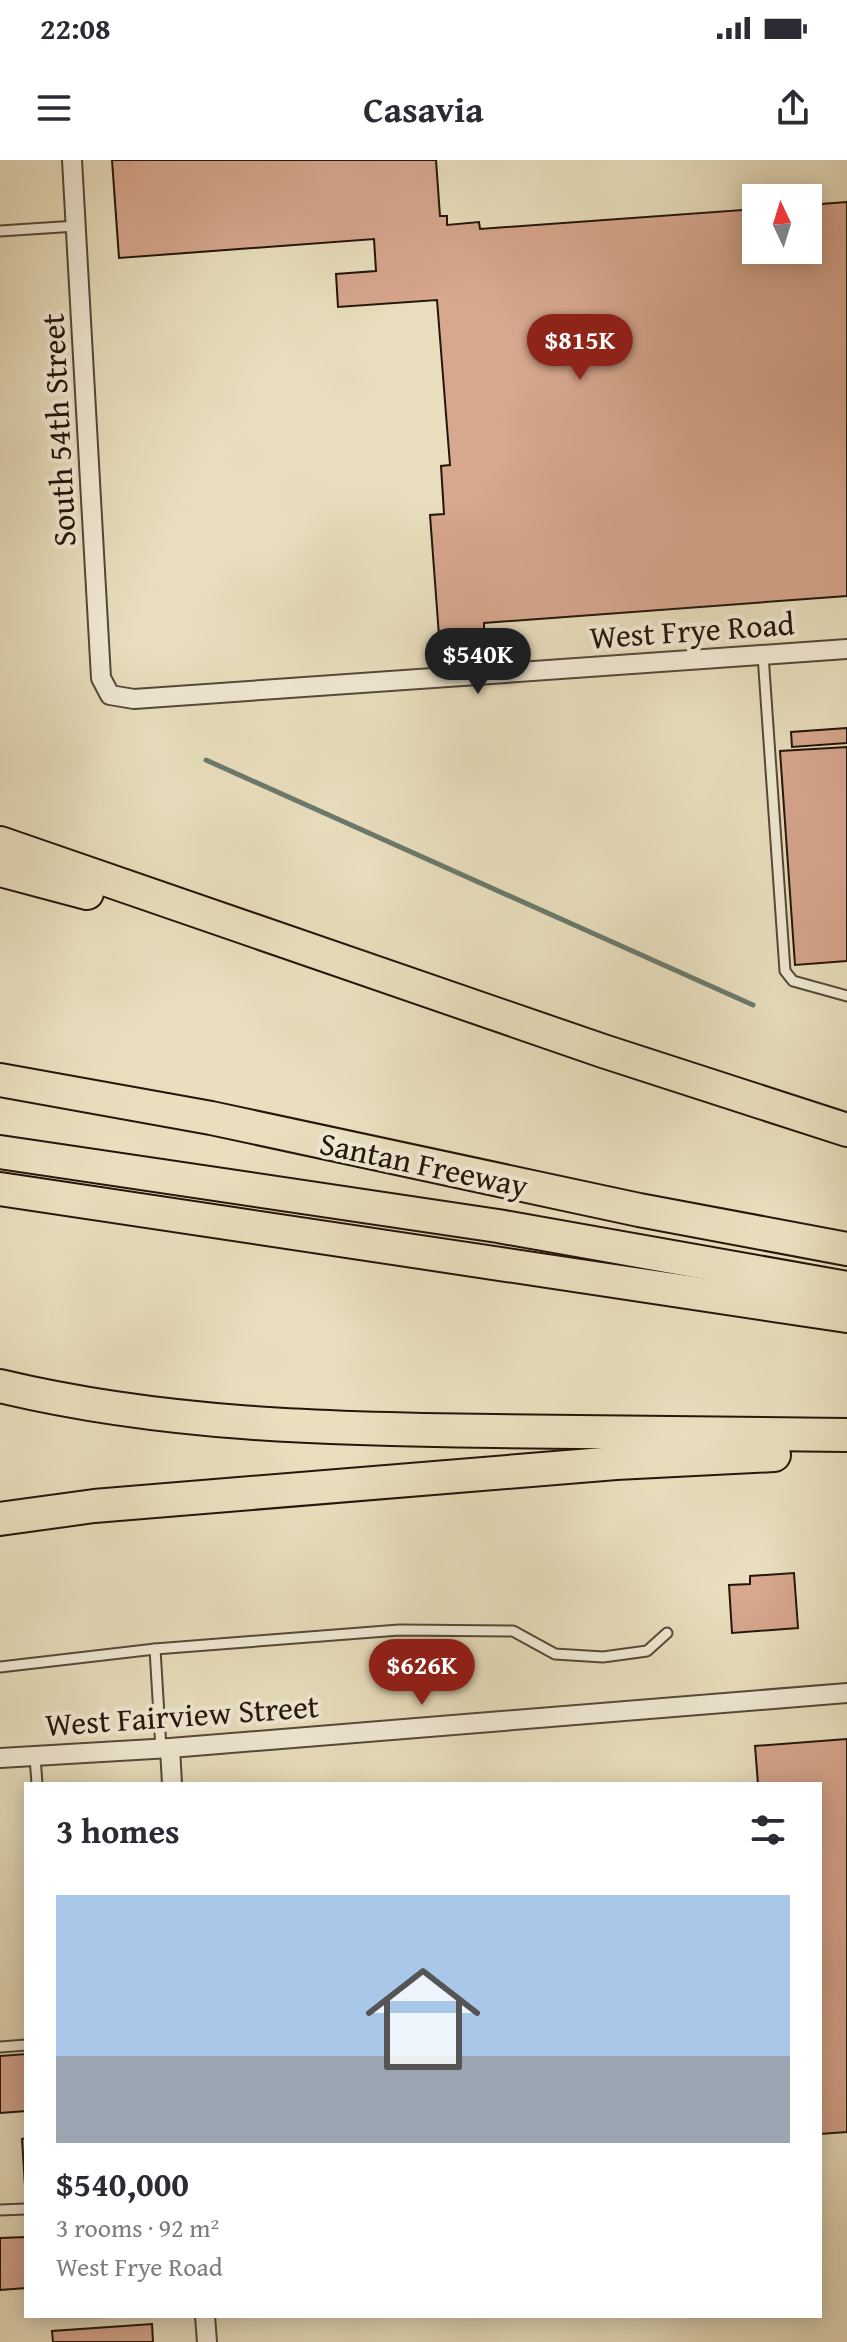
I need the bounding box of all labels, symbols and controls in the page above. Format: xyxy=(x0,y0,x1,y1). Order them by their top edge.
text: 22:08 xyxy=(40,6,111,50)
text: Casavia xyxy=(363,82,484,135)
icon: menu xyxy=(32,86,76,130)
icon: share xyxy=(771,86,815,130)
north arrow xyxy=(742,184,822,264)
map controls xyxy=(742,184,822,264)
street label: South 54th Street xyxy=(28,312,88,548)
pin: $815K xyxy=(524,314,636,382)
text: $815K xyxy=(545,320,615,359)
street label: West Frye Road xyxy=(588,599,796,661)
pin: $540K xyxy=(422,628,534,696)
text: $540K xyxy=(443,634,513,673)
street label: Santan Freeway xyxy=(316,1119,533,1209)
pin: $626K xyxy=(366,1639,478,1707)
text: $626K xyxy=(387,1645,457,1684)
street label: West Fairview Street xyxy=(44,1682,320,1748)
text: 3 homes xyxy=(56,1806,180,1855)
icon: filters xyxy=(746,1808,790,1852)
icon: home xyxy=(351,1947,495,2091)
text: $540,000 xyxy=(56,2159,189,2208)
text: 3 rooms · 92 m² xyxy=(56,2208,219,2247)
text: West Frye Road xyxy=(56,2247,223,2286)

